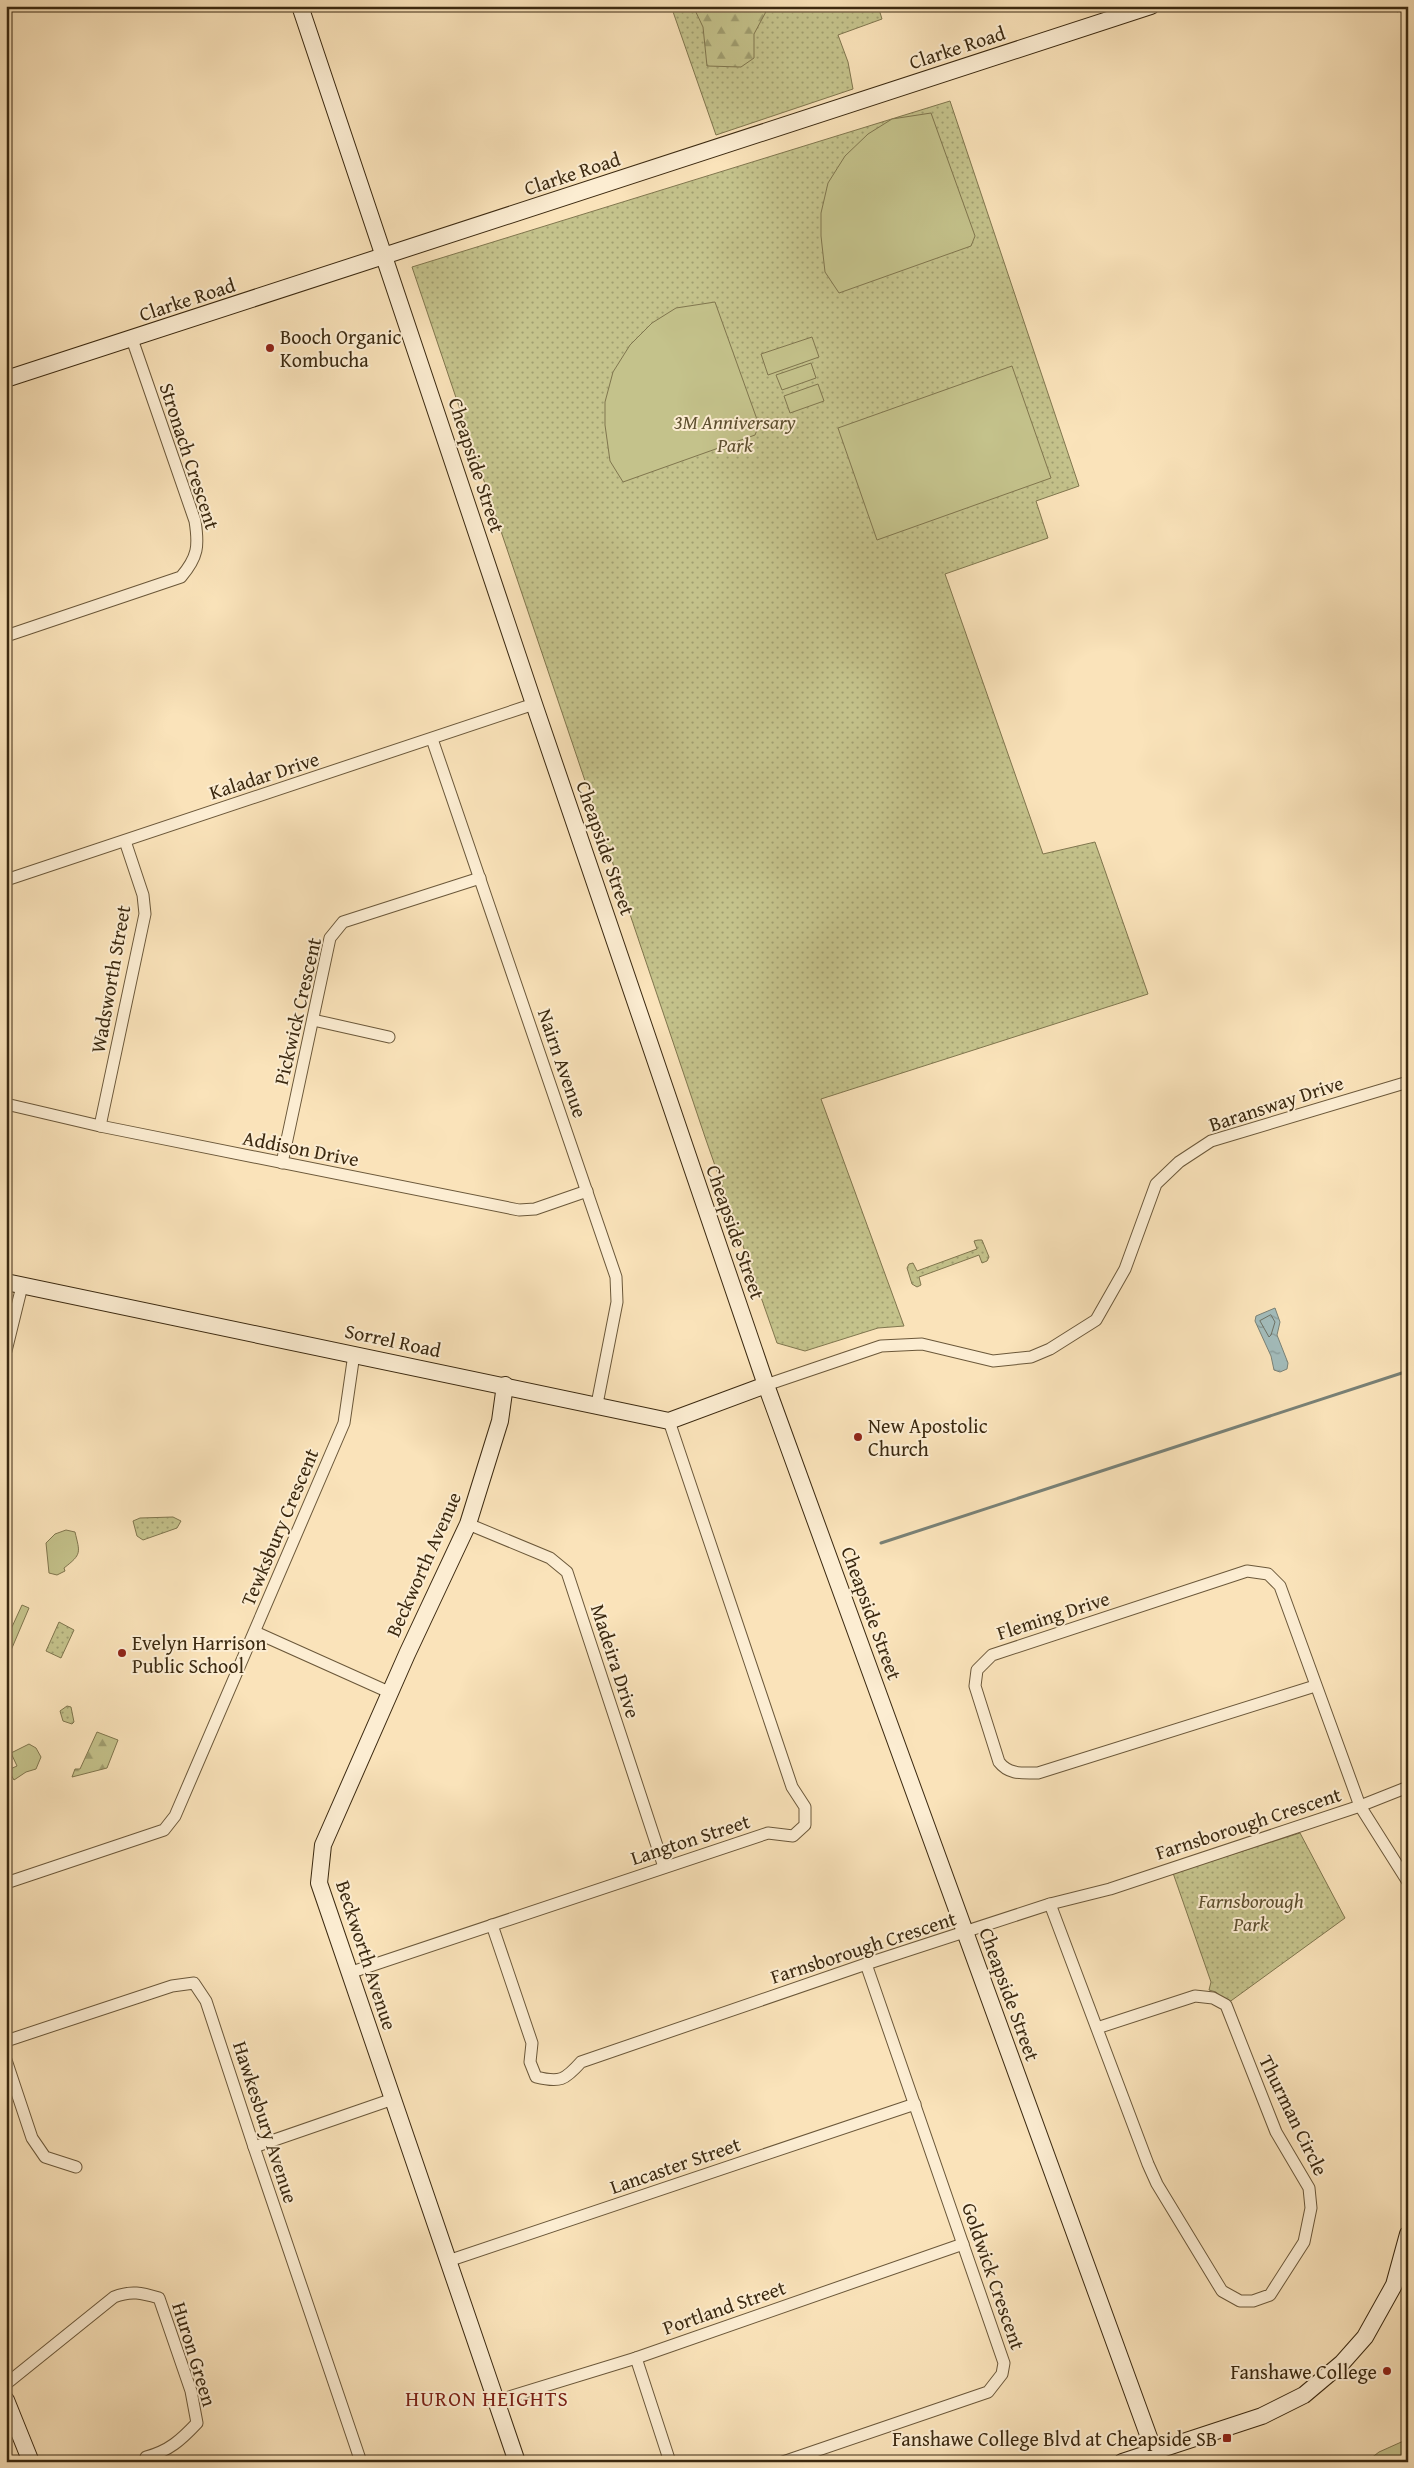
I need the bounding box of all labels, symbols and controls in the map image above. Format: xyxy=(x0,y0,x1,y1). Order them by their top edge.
street label: Clarke Road xyxy=(905,18,1009,76)
street label: Clarke Road xyxy=(520,144,624,202)
street label: Clarke Road xyxy=(135,270,239,328)
place label: Booch Organic Kombucha xyxy=(280,322,402,374)
marker: Booch Organic Kombucha xyxy=(264,342,276,354)
street label: Stronach Crescent xyxy=(153,379,227,533)
street label: Cheapside Street xyxy=(442,394,512,536)
park label: 3M Anniversary Park xyxy=(673,407,796,459)
street label: Kaladar Drive xyxy=(205,744,323,806)
street label: Cheapside Street xyxy=(569,777,643,919)
street label: Wadsworth Street xyxy=(83,903,137,1055)
street label: Pickwick Crescent xyxy=(266,934,328,1088)
street label: Nairn Avenue xyxy=(531,1005,595,1121)
street label: Baransway Drive xyxy=(1205,1068,1347,1138)
street label: Addison Drive xyxy=(240,1123,362,1173)
street label: Cheapside Street xyxy=(699,1161,773,1303)
street label: Sorrel Road xyxy=(342,1316,444,1364)
place label: New Apostolic Church xyxy=(868,1411,988,1463)
marker: New Apostolic Church xyxy=(852,1431,864,1443)
street label: Tewksbury Crescent xyxy=(233,1444,325,1610)
street label: Beckworth Avenue xyxy=(378,1487,468,1641)
street label: Cheapside Street xyxy=(834,1542,910,1684)
street label: Fleming Drive xyxy=(993,1583,1113,1647)
street label: Madeira Drive xyxy=(584,1600,648,1722)
place label: Evelyn Harrison Public School xyxy=(132,1628,266,1680)
marker: Evelyn Harrison Public School xyxy=(116,1647,128,1659)
street label: Farnsborough Crescent xyxy=(1151,1779,1345,1867)
street label: Langton Street xyxy=(627,1806,753,1872)
street label: Beckworth Avenue xyxy=(329,1876,405,2034)
park label: Farnsborough Park xyxy=(1197,1886,1304,1938)
street label: Farnsborough Crescent xyxy=(766,1903,960,1991)
street label: Cheapside Street xyxy=(972,1923,1048,2065)
street label: Hawkesbury Avenue xyxy=(226,2037,306,2207)
street label: Thurman Circle xyxy=(1252,2050,1336,2180)
street label: Lancaster Street xyxy=(606,2129,744,2201)
street label: Goldwick Crescent xyxy=(955,2199,1033,2353)
street label: Portland Street xyxy=(659,2272,789,2342)
street label: Huron Green xyxy=(165,2298,225,2410)
place label: Fanshawe College xyxy=(1230,2357,1377,2386)
marker: Fanshawe College xyxy=(1381,2365,1393,2377)
district label: HURON HEIGHTS xyxy=(405,2383,569,2414)
place label: Fanshawe College Blvd at Cheapside SB xyxy=(892,2424,1217,2453)
marker: Fanshawe College Blvd at Cheapside SB xyxy=(1221,2432,1233,2444)

